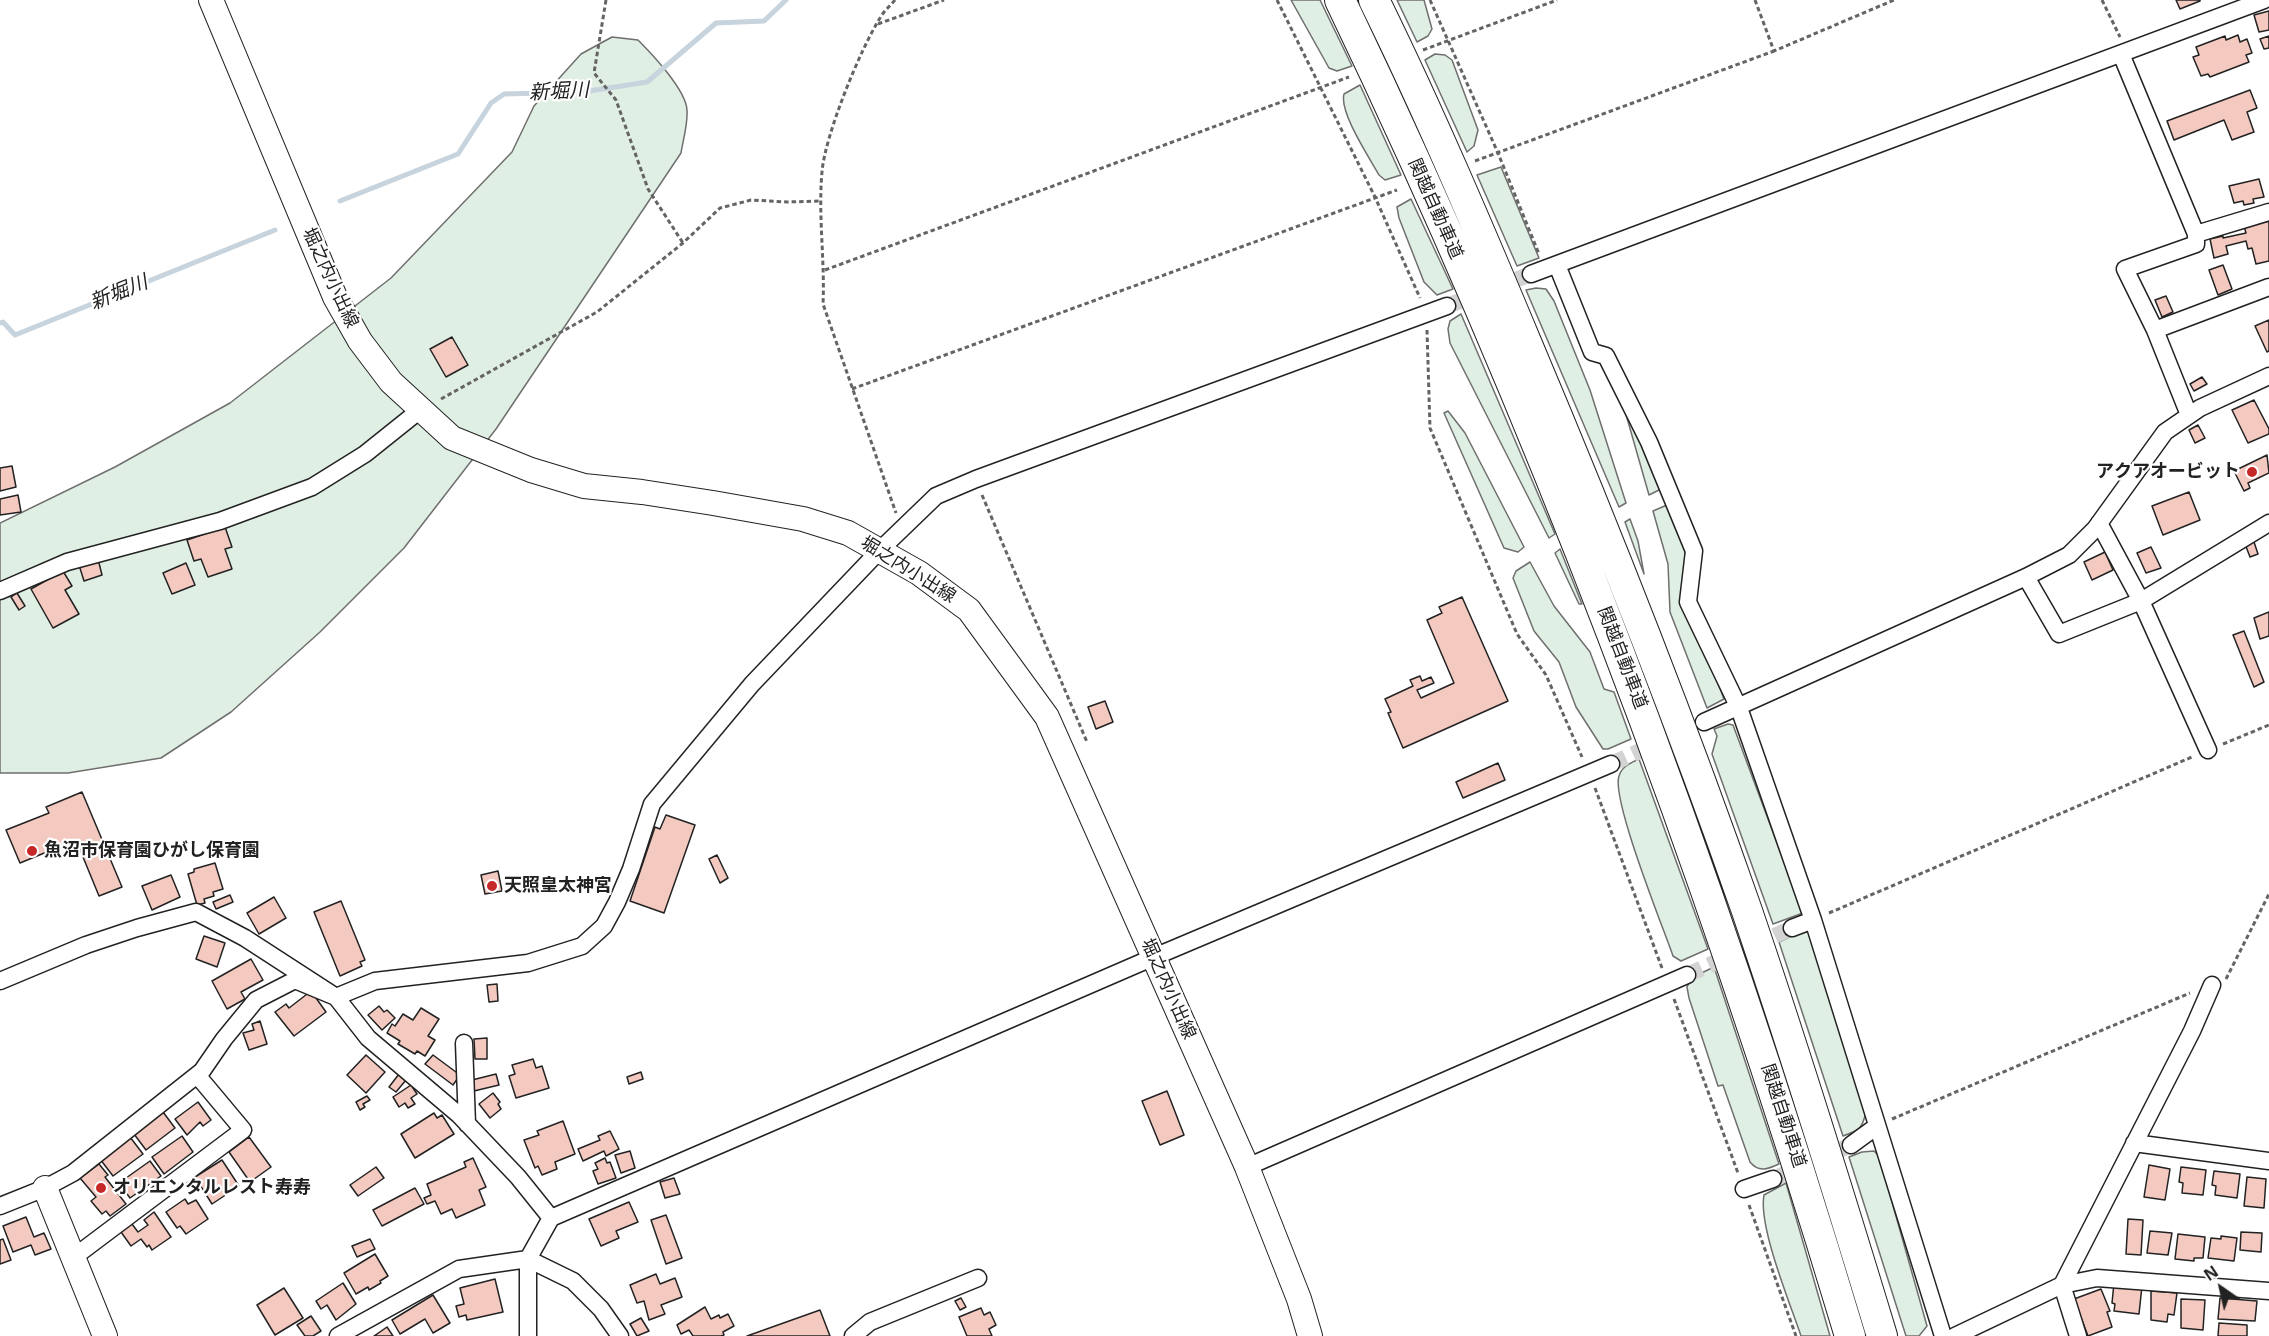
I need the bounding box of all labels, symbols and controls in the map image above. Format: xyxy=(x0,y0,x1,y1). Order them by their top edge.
water label: 新堀川 xyxy=(528,78,590,106)
street label: 関越自動車道 xyxy=(1403,155,1467,263)
street label: 堀之内小出線 xyxy=(297,224,363,332)
water label: 新堀川 xyxy=(87,271,151,315)
place label: アクアオービット xyxy=(2096,461,2240,483)
marker: アクアオービット xyxy=(2245,465,2259,479)
street label: 堀之内小出線 xyxy=(856,532,960,608)
street label: 関越自動車道 xyxy=(1593,604,1651,712)
place label: 魚沼市保育園ひがし保育園 xyxy=(44,840,260,862)
marker: 魚沼市保育園ひがし保育園 xyxy=(25,844,39,858)
place label: 天照皇太神宮 xyxy=(504,875,612,897)
marker: 天照皇太神宮 xyxy=(485,879,499,893)
street label: 堀之内小出線 xyxy=(1136,935,1200,1043)
street label: 関越自動車道 xyxy=(1756,1061,1810,1171)
place label: オリエンタルレスト寿寿 xyxy=(113,1177,311,1199)
marker: オリエンタルレスト寿寿 xyxy=(94,1181,108,1195)
north arrow xyxy=(2191,1258,2251,1318)
text: N xyxy=(2199,1260,2222,1286)

